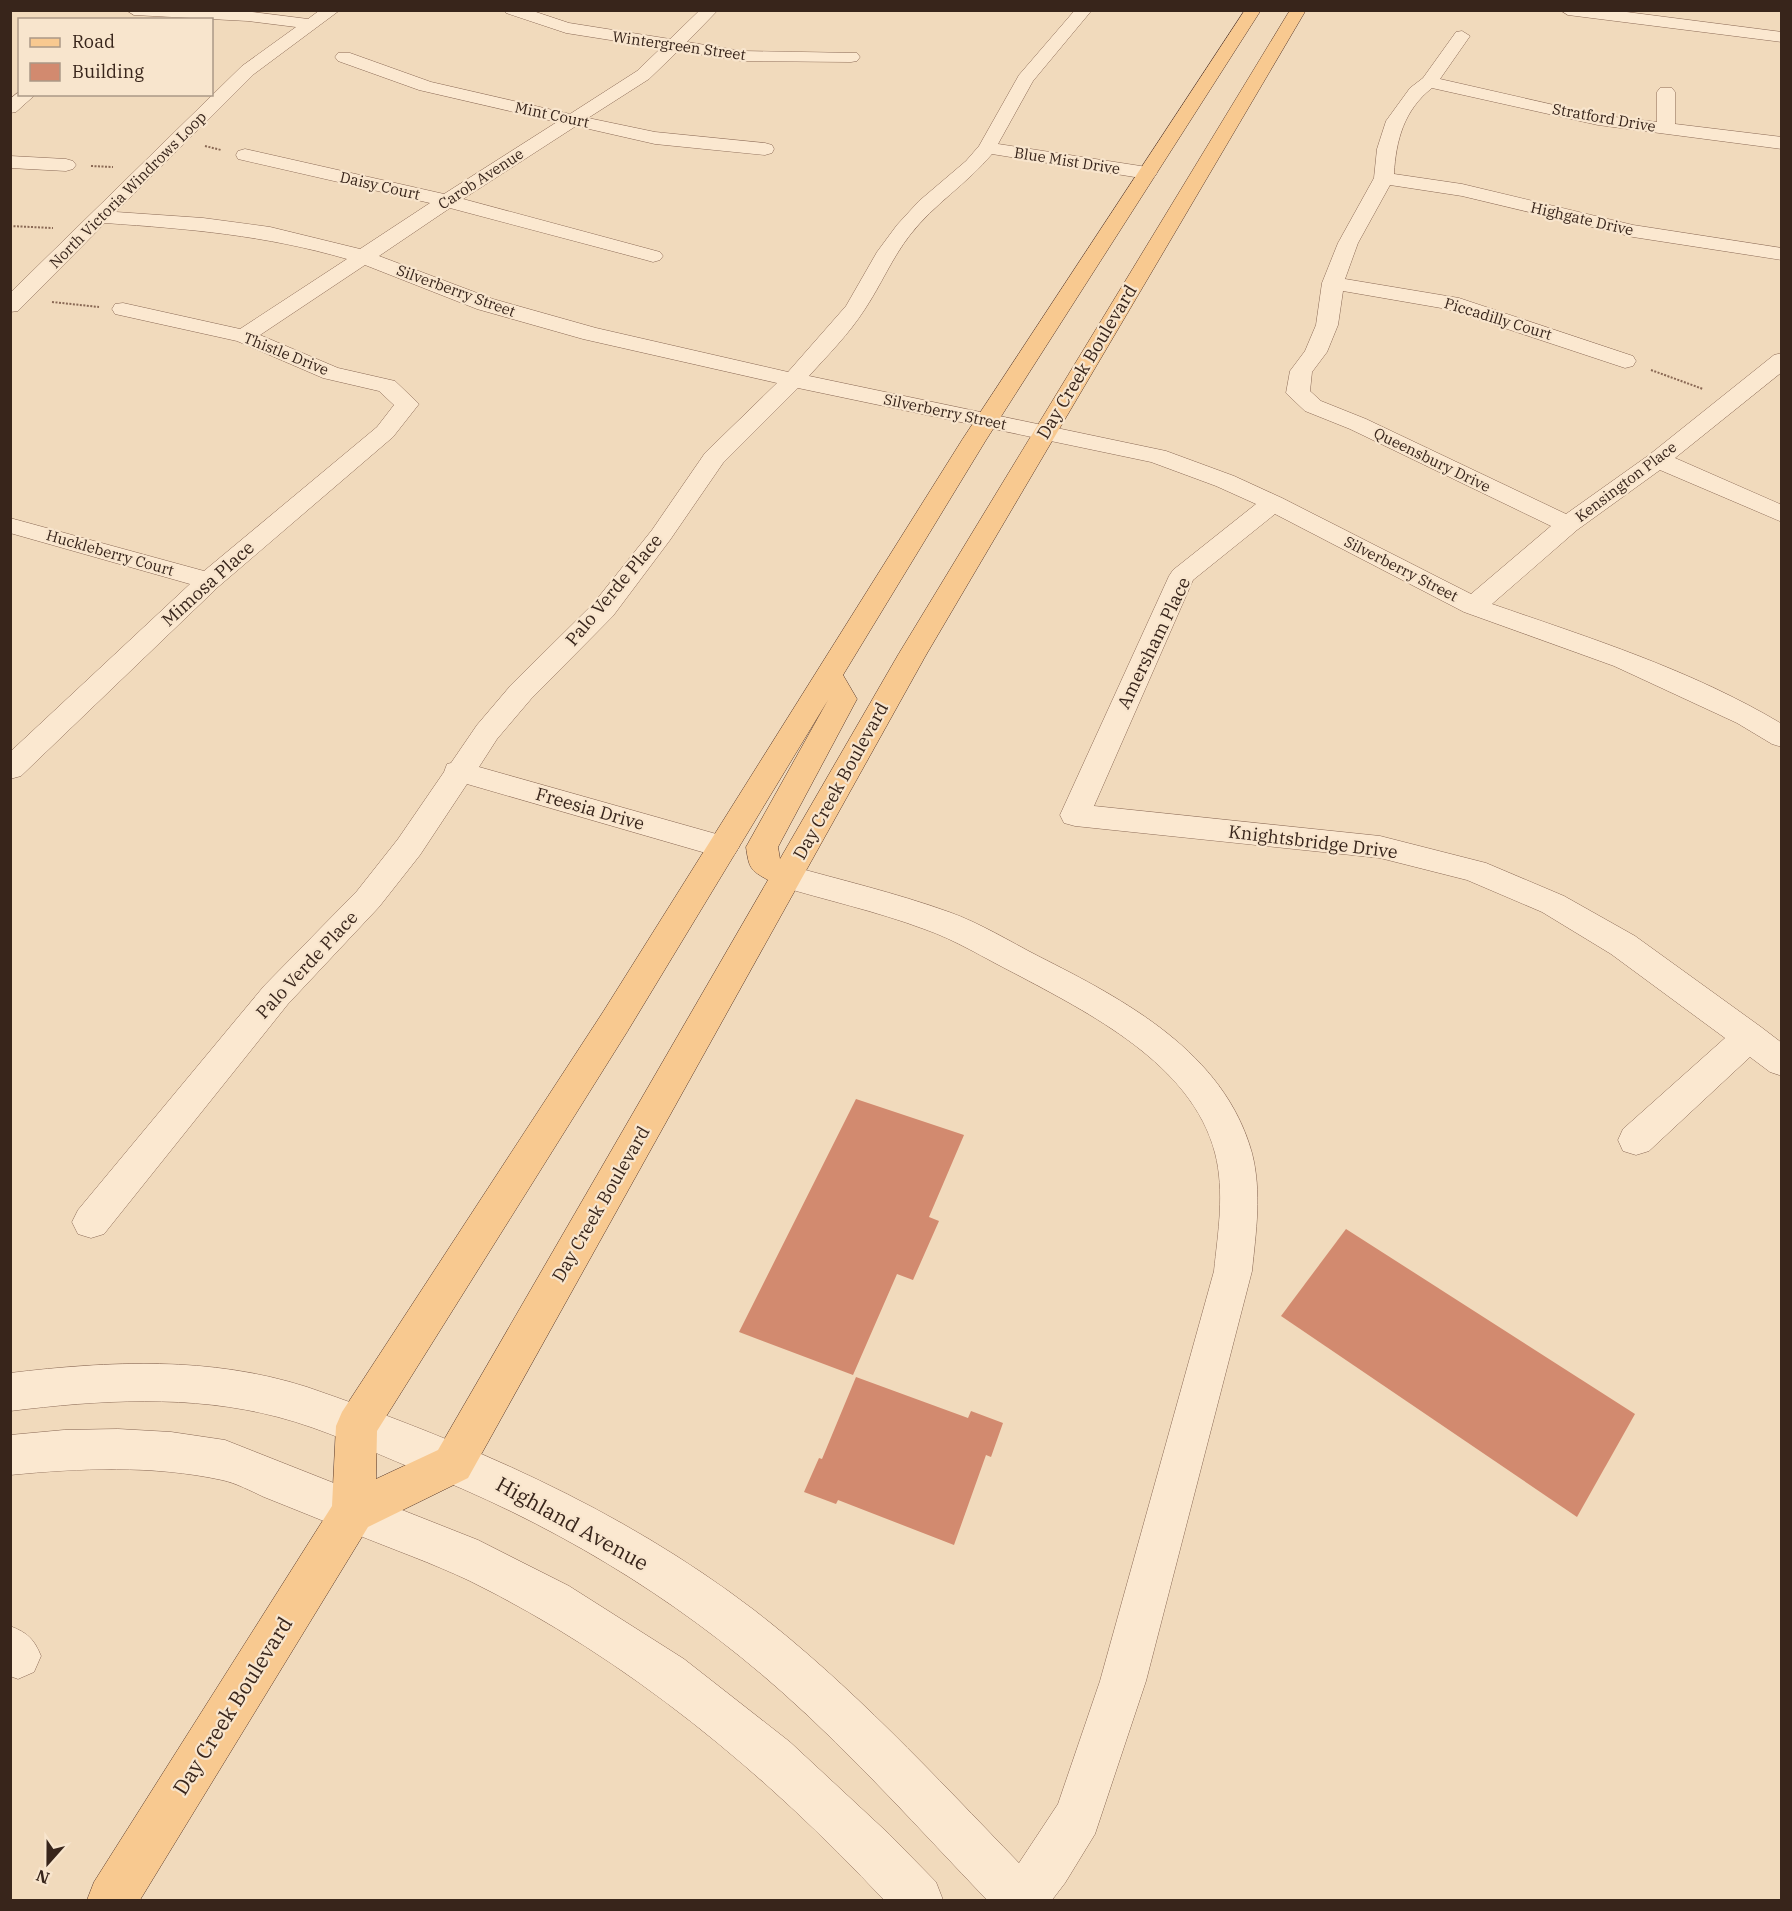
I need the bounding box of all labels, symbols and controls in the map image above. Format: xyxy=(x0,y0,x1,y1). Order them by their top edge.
legend xyxy=(18,18,213,96)
street label: Wintergreen Street xyxy=(611,27,747,64)
text: Road xyxy=(72,30,115,53)
text: Building xyxy=(72,60,144,83)
street label: Mint Court xyxy=(513,97,591,132)
street label: Stratford Drive xyxy=(1551,99,1657,136)
street label: North Victoria Windrows Loop xyxy=(45,107,210,272)
street label: Blue Mist Drive xyxy=(1013,143,1121,178)
street label: Carob Avenue xyxy=(434,144,527,213)
street label: Daisy Court xyxy=(338,167,422,204)
street label: Highgate Drive xyxy=(1529,197,1635,240)
street label: Silverberry Street xyxy=(394,260,518,321)
street label: Day Creek Boulevard xyxy=(1031,280,1142,443)
street label: Piccadilly Court xyxy=(1442,293,1554,344)
street label: Thistle Drive xyxy=(241,328,332,379)
street label: Silverberry Street xyxy=(882,389,1008,434)
street label: Queensbury Drive xyxy=(1371,423,1494,496)
street label: Kensington Place xyxy=(1571,437,1680,526)
street label: Huckleberry Court xyxy=(44,525,176,580)
street label: Palo Verde Place xyxy=(560,529,667,650)
street label: Silverberry Street xyxy=(1341,532,1461,605)
street label: Mimosa Place xyxy=(157,536,259,631)
street label: Amersham Place xyxy=(1112,573,1195,712)
street label: Day Creek Boulevard xyxy=(788,698,893,863)
street label: Freesia Drive xyxy=(533,782,647,835)
street label: Knightsbridge Drive xyxy=(1227,820,1399,863)
street label: Palo Verde Place xyxy=(251,906,362,1023)
street label: Day Creek Boulevard xyxy=(547,1122,655,1286)
street label: Highland Avenue xyxy=(491,1470,654,1577)
street label: Day Creek Boulevard xyxy=(166,1611,299,1800)
north arrow xyxy=(18,1833,78,1893)
text: N xyxy=(33,1865,52,1889)

